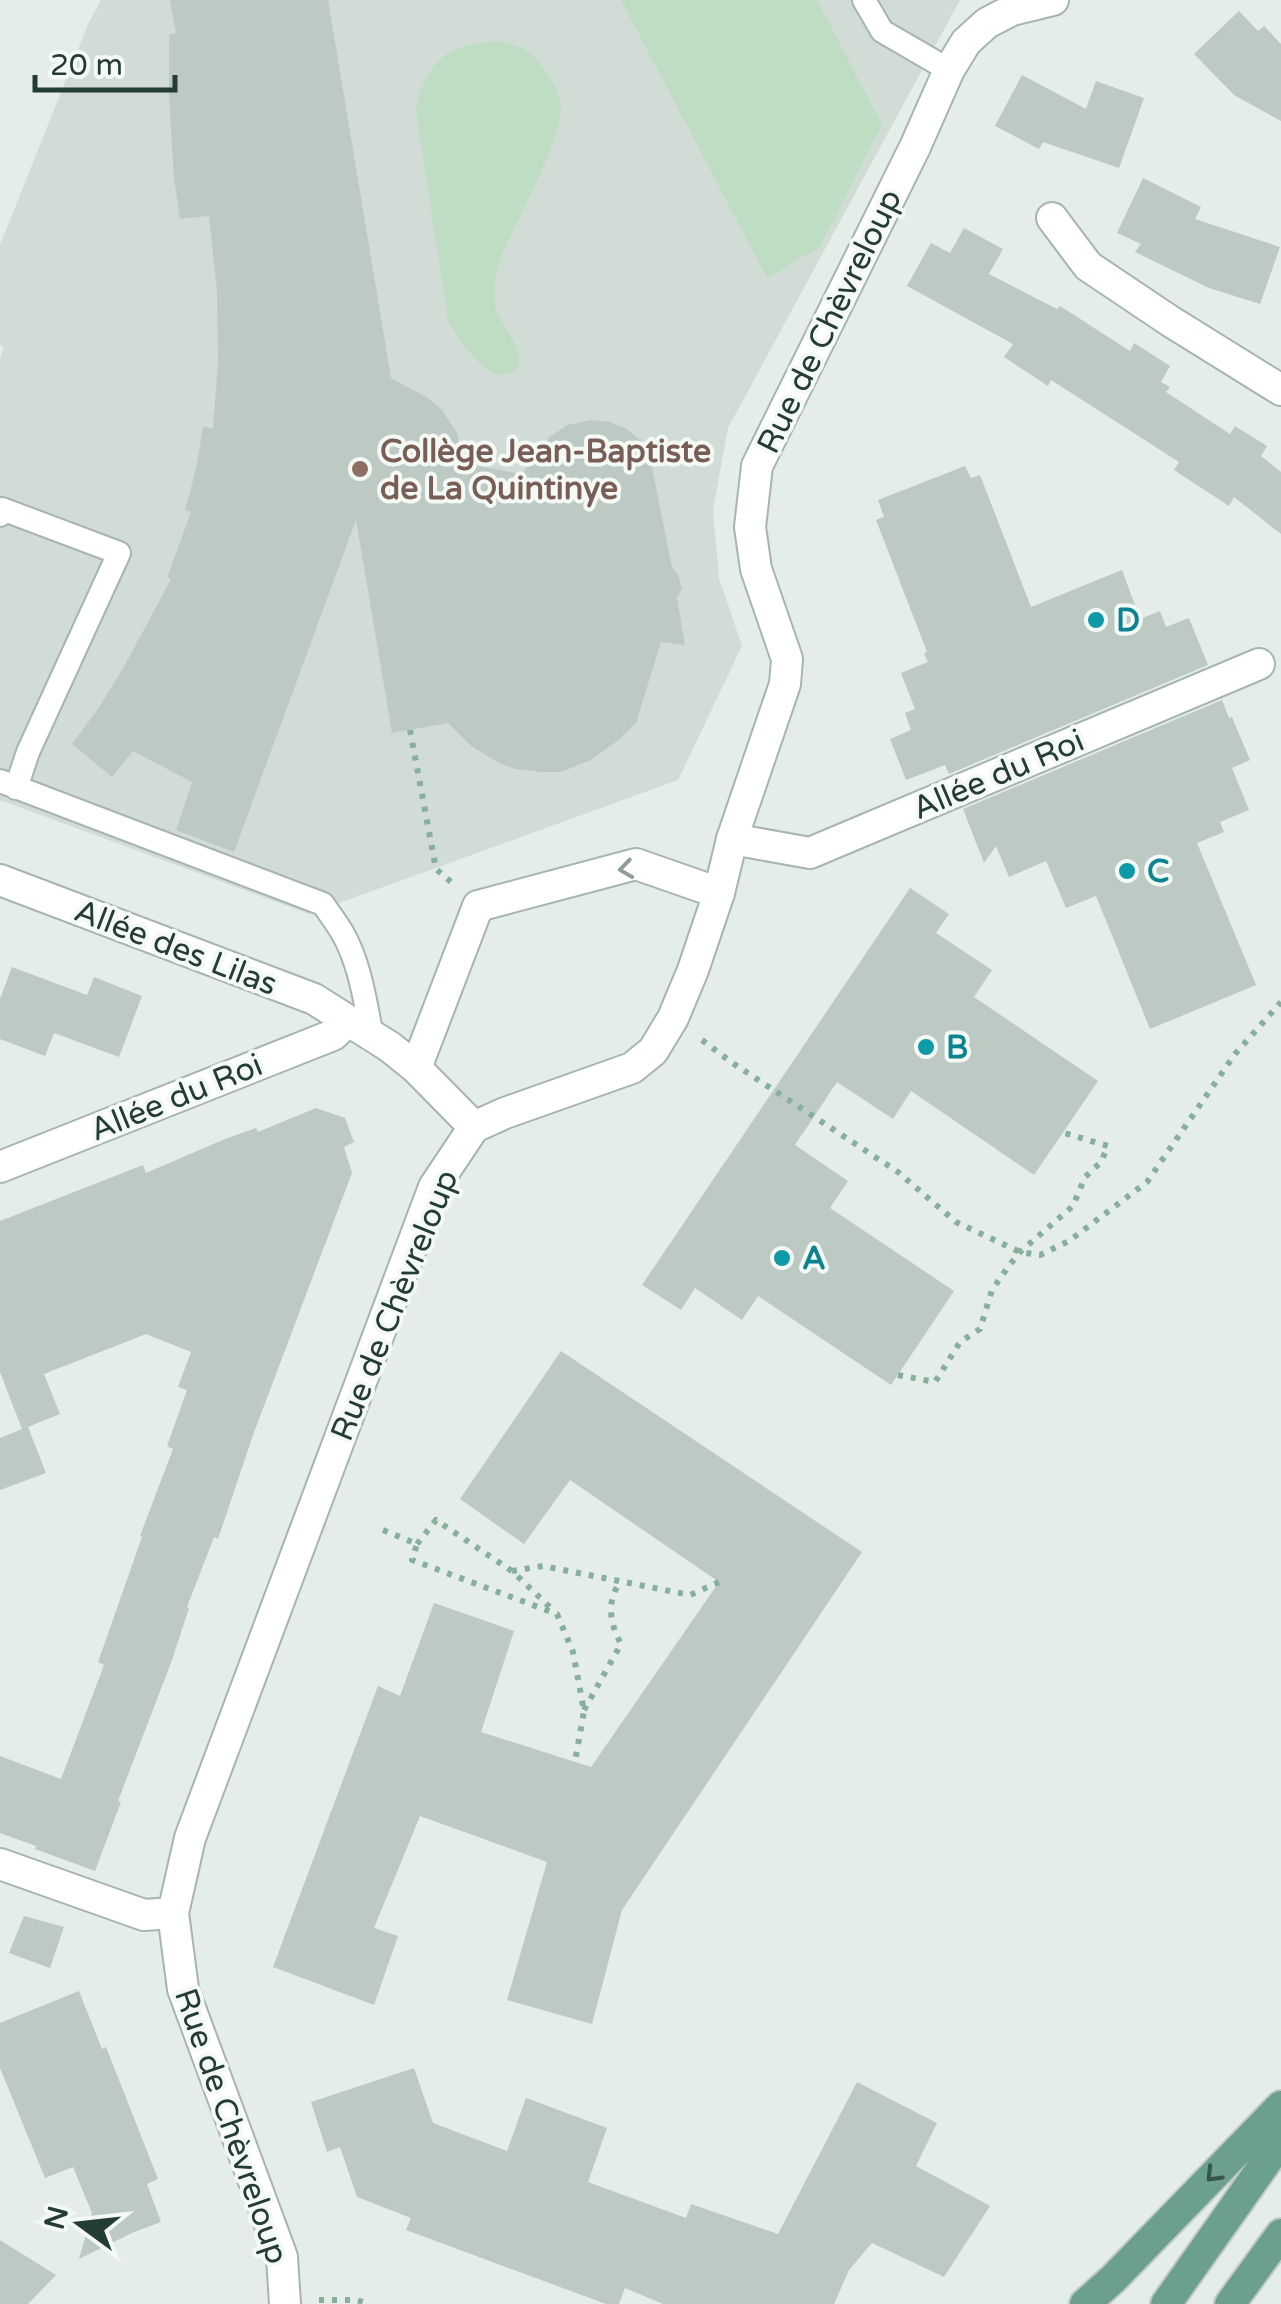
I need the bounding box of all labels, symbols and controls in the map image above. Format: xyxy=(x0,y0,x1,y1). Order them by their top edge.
scale bar xyxy=(35,30,175,92)
text: 20 m xyxy=(50,47,123,84)
street label: Rue de Chèvreloup xyxy=(749,183,910,460)
place label: Collège Jean-Baptiste de La Quintinye xyxy=(380,433,711,508)
marker: Collège Jean-Baptiste de La Quintinye xyxy=(349,458,371,480)
place label: D xyxy=(1116,602,1140,640)
marker: D xyxy=(1085,609,1107,631)
street label: Allée du Roi xyxy=(907,722,1090,828)
place label: C xyxy=(1147,853,1169,891)
one-way arrow xyxy=(618,858,634,879)
marker: C xyxy=(1116,860,1138,882)
street label: Allée des Lilas xyxy=(69,892,282,1004)
place label: B xyxy=(946,1029,968,1067)
marker: B xyxy=(915,1036,937,1058)
street label: Allée du Roi xyxy=(85,1046,268,1150)
street label: Rue de Chèvreloup xyxy=(323,1164,467,1446)
place label: A xyxy=(802,1240,826,1278)
marker: A xyxy=(771,1247,793,1269)
street label: Rue de Chèvreloup xyxy=(166,1984,296,2269)
one-way arrow xyxy=(1207,2164,1225,2182)
north arrow xyxy=(30,2174,130,2274)
text: N xyxy=(37,2203,76,2233)

